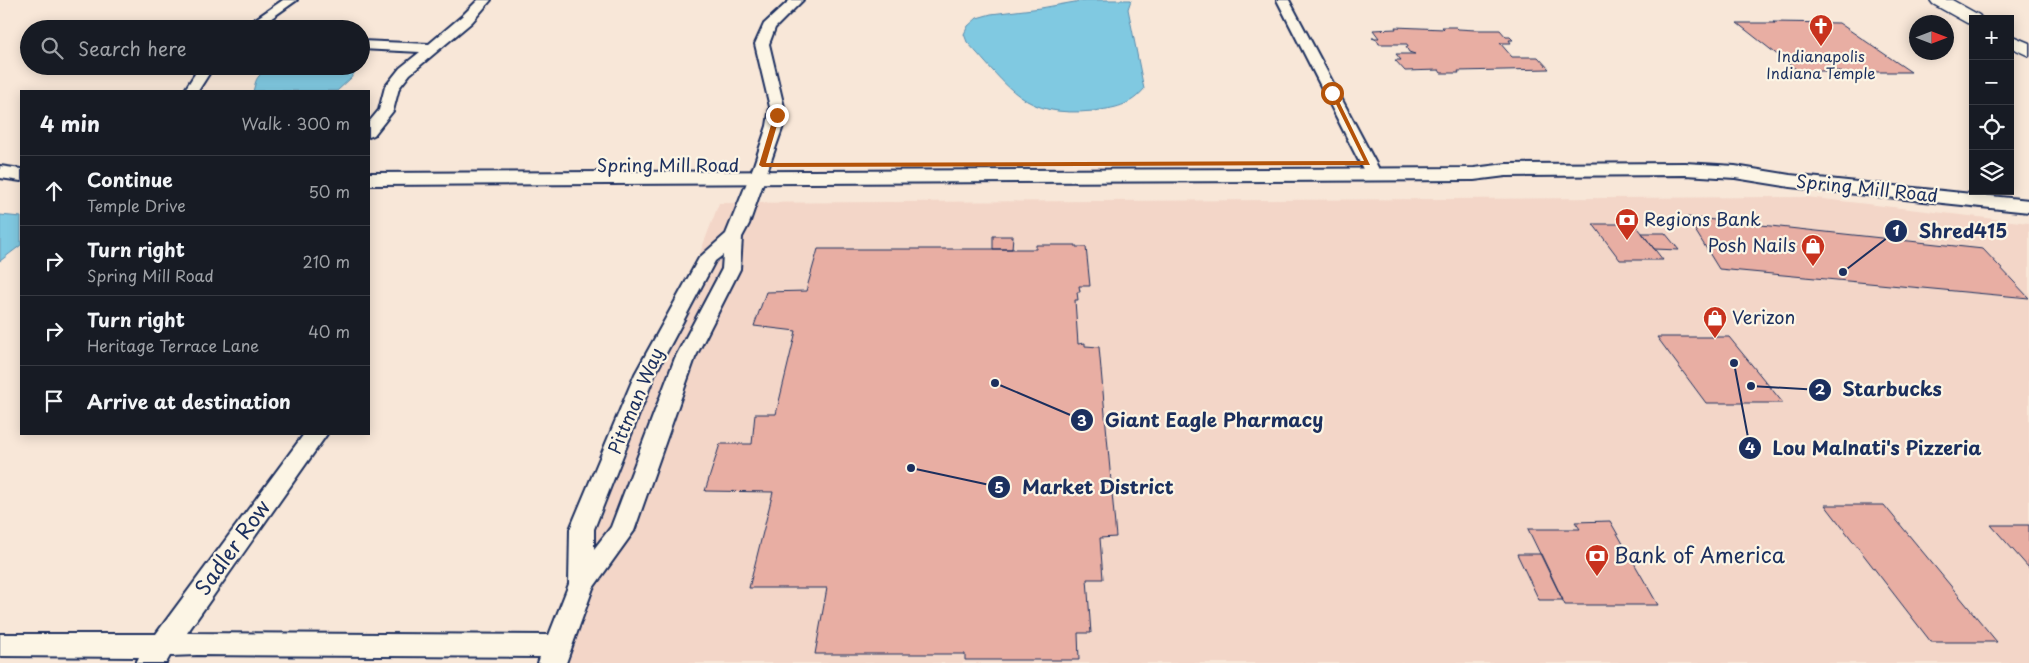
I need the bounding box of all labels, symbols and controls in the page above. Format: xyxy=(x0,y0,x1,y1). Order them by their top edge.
church icon: Indianapolis Indiana Temple xyxy=(1808,13,1834,47)
north arrow xyxy=(1909,15,1954,60)
map controls xyxy=(1969,15,2014,195)
button: + xyxy=(1969,15,2014,60)
search box xyxy=(20,20,370,75)
icon: search xyxy=(38,34,66,62)
text: Search here xyxy=(78,34,187,62)
place label: Indianapolis Indiana Temple xyxy=(1766,44,1876,84)
button: − xyxy=(1969,60,2014,105)
route start xyxy=(1321,82,1344,105)
route end xyxy=(766,104,789,127)
button: locate xyxy=(1969,105,2014,150)
text: 4 min xyxy=(40,107,100,139)
text: Walk · 300 m xyxy=(241,111,350,135)
button: layers xyxy=(1969,150,2014,195)
street label: Spring Mill Road xyxy=(597,151,739,178)
text: Continue xyxy=(87,165,173,193)
street label: Spring Mill Road xyxy=(1795,167,1939,208)
icon: ahead xyxy=(40,177,68,205)
text: 50 m xyxy=(309,179,350,203)
text: Temple Drive xyxy=(87,193,186,217)
place label: Regions Bank xyxy=(1644,205,1761,232)
bank icon: Regions Bank xyxy=(1614,207,1640,241)
callout: Shred415 xyxy=(1883,214,2017,248)
text: Shred415 xyxy=(1919,216,2007,244)
text: 1 xyxy=(1892,218,1900,241)
place label: Posh Nails xyxy=(1708,231,1796,258)
shop icon: Posh Nails xyxy=(1800,233,1826,267)
text: Turn right xyxy=(87,235,185,263)
icon: right xyxy=(40,247,68,275)
text: 210 m xyxy=(302,249,350,273)
text: Spring Mill Road xyxy=(87,263,214,287)
place label: Verizon xyxy=(1732,303,1795,330)
text: Turn right xyxy=(87,305,185,333)
shop icon: Verizon xyxy=(1702,305,1728,339)
icon: right xyxy=(40,317,68,345)
text: 40 m xyxy=(308,319,350,343)
text: Heritage Terrace Lane xyxy=(87,333,259,357)
street label: Pittman Way xyxy=(600,343,669,458)
callout: Starbucks xyxy=(1808,373,1952,407)
text: Starbucks xyxy=(1842,374,1942,402)
text: 2 xyxy=(1815,377,1826,400)
icon: arrive xyxy=(40,387,68,415)
text: Arrive at destination xyxy=(87,387,291,415)
callout: Giant Eagle Pharmacy xyxy=(1069,403,1333,437)
text: Giant Eagle Pharmacy xyxy=(1105,405,1323,433)
text: 3 xyxy=(1077,408,1087,431)
callout: Lou Malnati's Pizzeria xyxy=(1737,431,1992,465)
text: Lou Malnati's Pizzeria xyxy=(1773,433,1981,461)
text: 4 xyxy=(1745,435,1755,458)
callout: Market District xyxy=(987,470,1184,504)
text: Market District xyxy=(1022,472,1174,500)
text: 5 xyxy=(994,475,1004,498)
street label: Sadler Row xyxy=(186,492,277,601)
place label: Bank of America xyxy=(1614,538,1786,570)
bank icon: Bank of America xyxy=(1584,543,1610,577)

